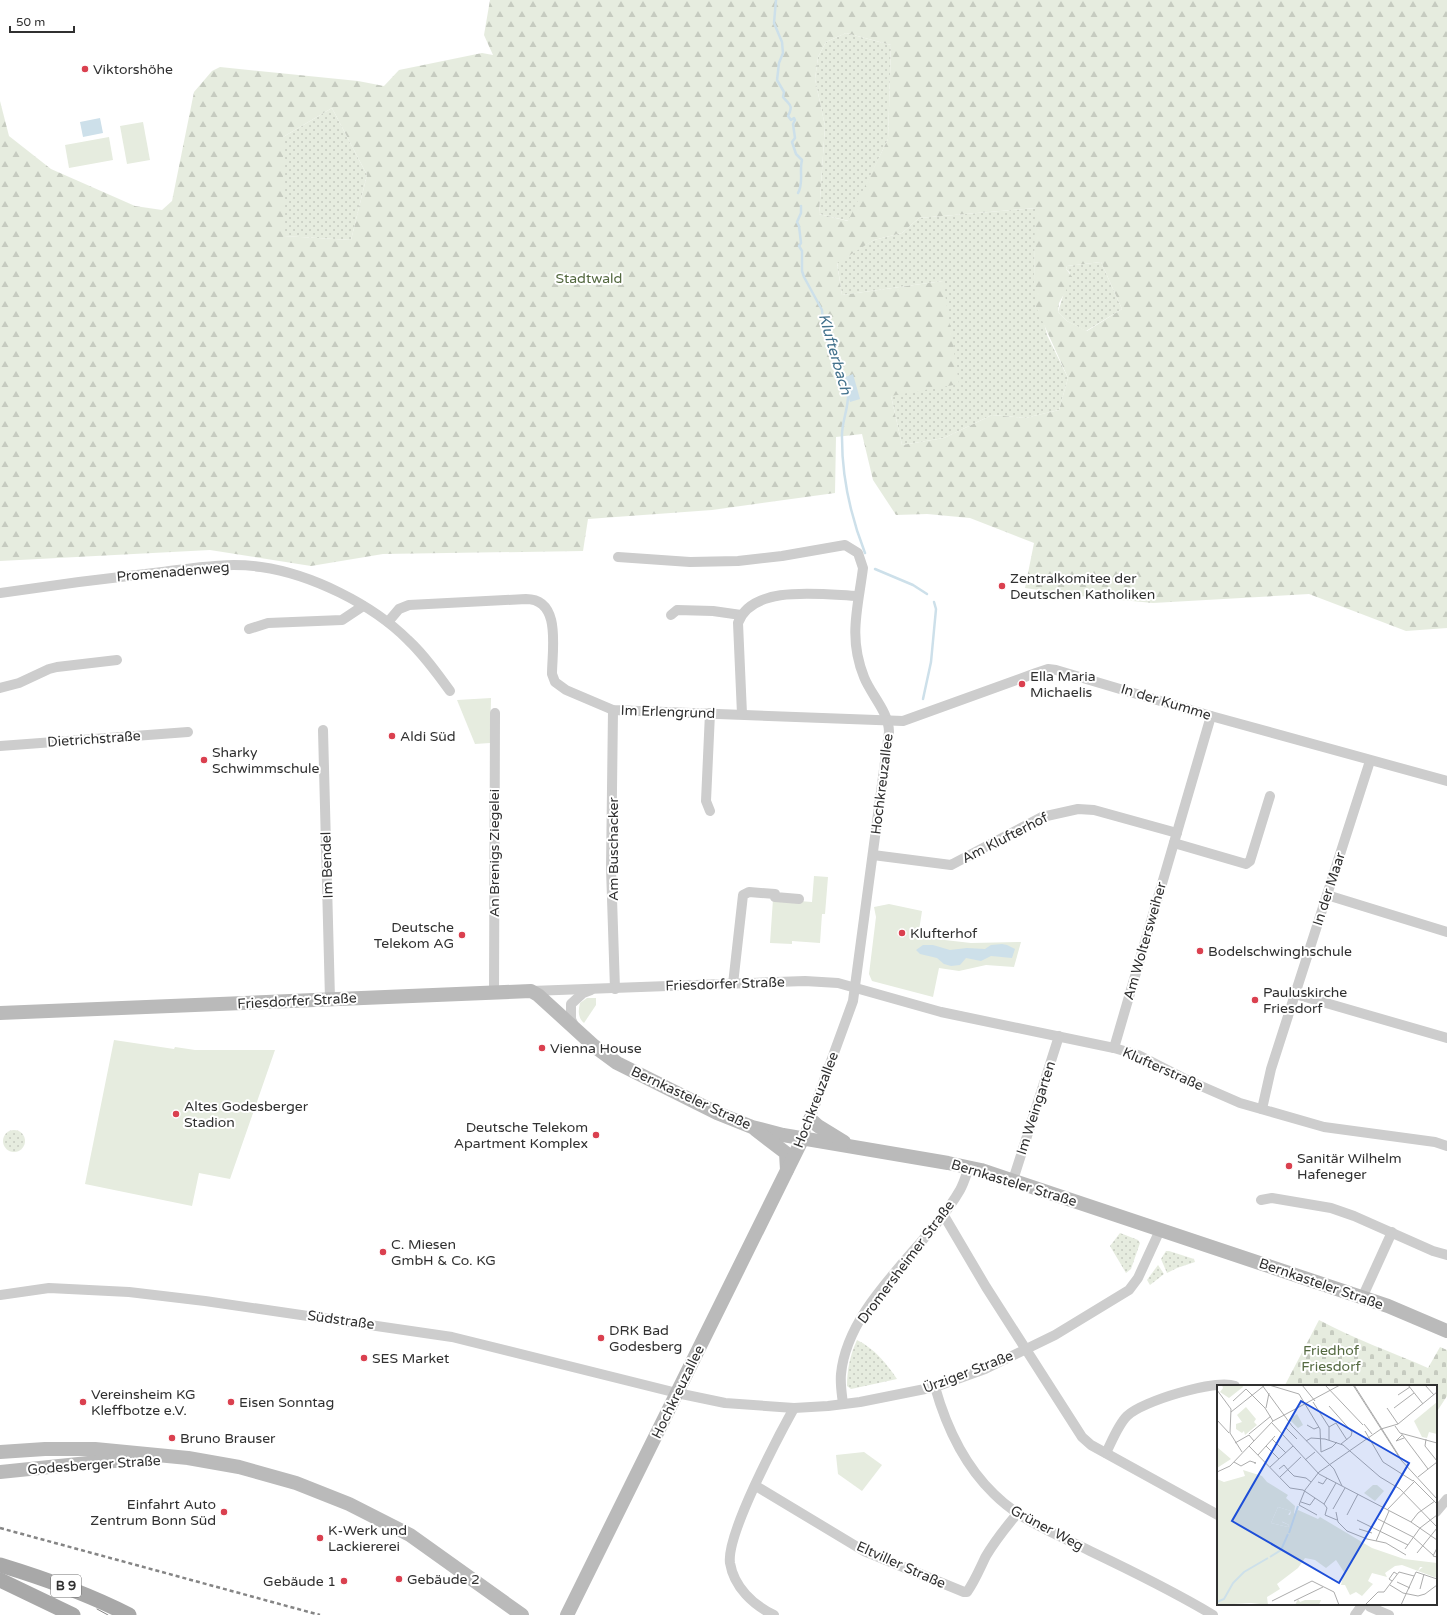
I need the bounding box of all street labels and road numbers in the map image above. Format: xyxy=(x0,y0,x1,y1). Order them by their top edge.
street label: Promenadenweg xyxy=(116,559,230,585)
street label: In der Kumme xyxy=(1119,680,1213,724)
street label: Im Erlengrund xyxy=(620,702,716,722)
street label: Dietrichstraße xyxy=(47,727,141,751)
street label: Hochkreuzallee xyxy=(867,732,897,836)
street label: An Brenigs Ziegelei xyxy=(486,789,503,917)
street label: Am Buschacker xyxy=(605,796,622,901)
street label: Am Klufterhof xyxy=(959,809,1051,867)
street label: Im Bendel xyxy=(317,831,337,899)
street label: In der Maar xyxy=(1309,849,1349,928)
street label: Am Woltersweiher xyxy=(1120,880,1170,1002)
street label: Friesdorfer Straße xyxy=(665,973,785,995)
street label: Friesdorfer Straße xyxy=(237,989,357,1013)
street label: Klufterstraße xyxy=(1120,1044,1206,1094)
street label: Hochkreuzallee xyxy=(790,1049,842,1151)
street label: Im Weingarten xyxy=(1013,1059,1059,1157)
street label: Bernkasteler Straße xyxy=(628,1063,754,1133)
street label: Bernkasteler Straße xyxy=(949,1156,1079,1210)
street label: Dromersheimer Straße xyxy=(854,1197,958,1327)
street label: Bernkasteler Straße xyxy=(1257,1255,1385,1313)
street label: Südstraße xyxy=(306,1307,376,1333)
street label: Hochkreuzallee xyxy=(648,1342,708,1441)
street label: Ürziger Straße xyxy=(920,1347,1016,1397)
street label: Godesberger Straße xyxy=(27,1452,161,1478)
street label: Grüner Weg xyxy=(1008,1502,1086,1554)
street label: Eltviller Straße xyxy=(854,1538,948,1592)
road number: B 9 xyxy=(51,1575,81,1597)

